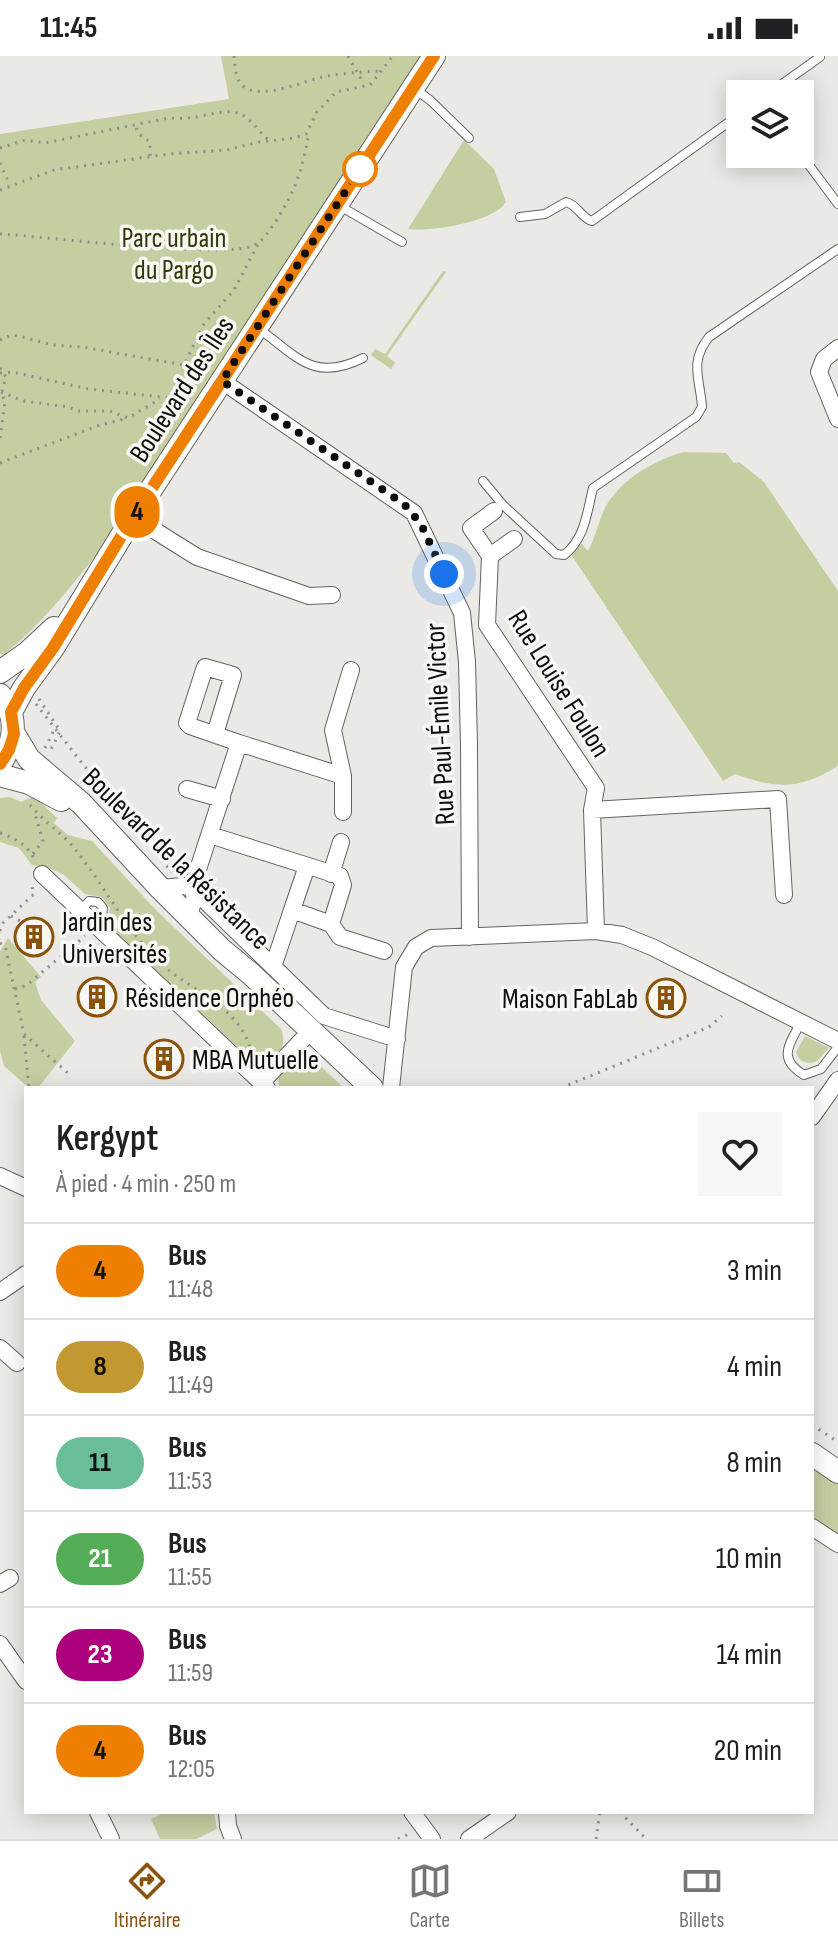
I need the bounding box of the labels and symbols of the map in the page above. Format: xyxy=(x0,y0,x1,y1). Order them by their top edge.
unlabelled marker xyxy=(343,152,377,186)
park label: Parc urbain du Pargo xyxy=(122,222,226,287)
street label: Boulevard des Îles xyxy=(123,311,241,469)
line badge: 4 xyxy=(111,486,163,538)
your location xyxy=(424,554,464,594)
street label: Rue Louise Foulon xyxy=(500,604,617,763)
street label: Rue Paul-Émile Victor xyxy=(419,622,462,826)
street label: Boulevard de la Résistance xyxy=(75,761,276,957)
place label: Jardin des Universités xyxy=(61,906,167,971)
building icon: Jardin des Universités xyxy=(13,916,55,958)
building icon: Résidence Orphéo xyxy=(76,976,118,1018)
building icon: Maison FabLab xyxy=(645,977,687,1019)
place label: Résidence Orphéo xyxy=(125,982,294,1015)
place label: Maison FabLab xyxy=(502,983,638,1016)
building icon: MBA Mutuelle xyxy=(143,1038,185,1080)
place label: MBA Mutuelle xyxy=(192,1044,319,1077)

